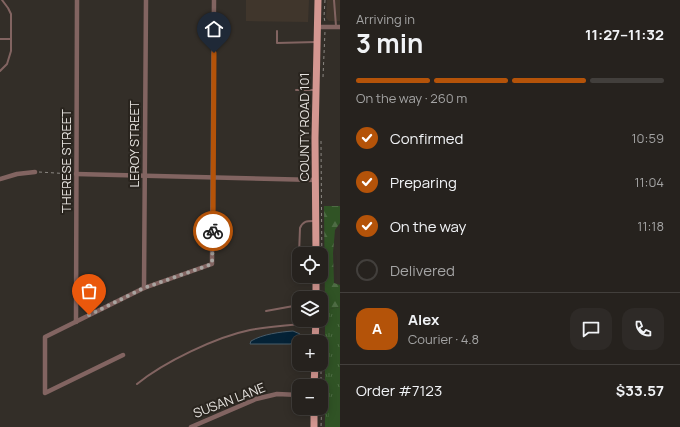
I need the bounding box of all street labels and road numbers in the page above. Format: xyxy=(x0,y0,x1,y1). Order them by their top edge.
street label: COUNTY ROAD 101 xyxy=(295,72,313,182)
street label: LEROY STREET xyxy=(125,100,143,188)
street label: THERESE STREET xyxy=(57,109,75,213)
street label: SUSAN LANE xyxy=(190,378,268,422)

